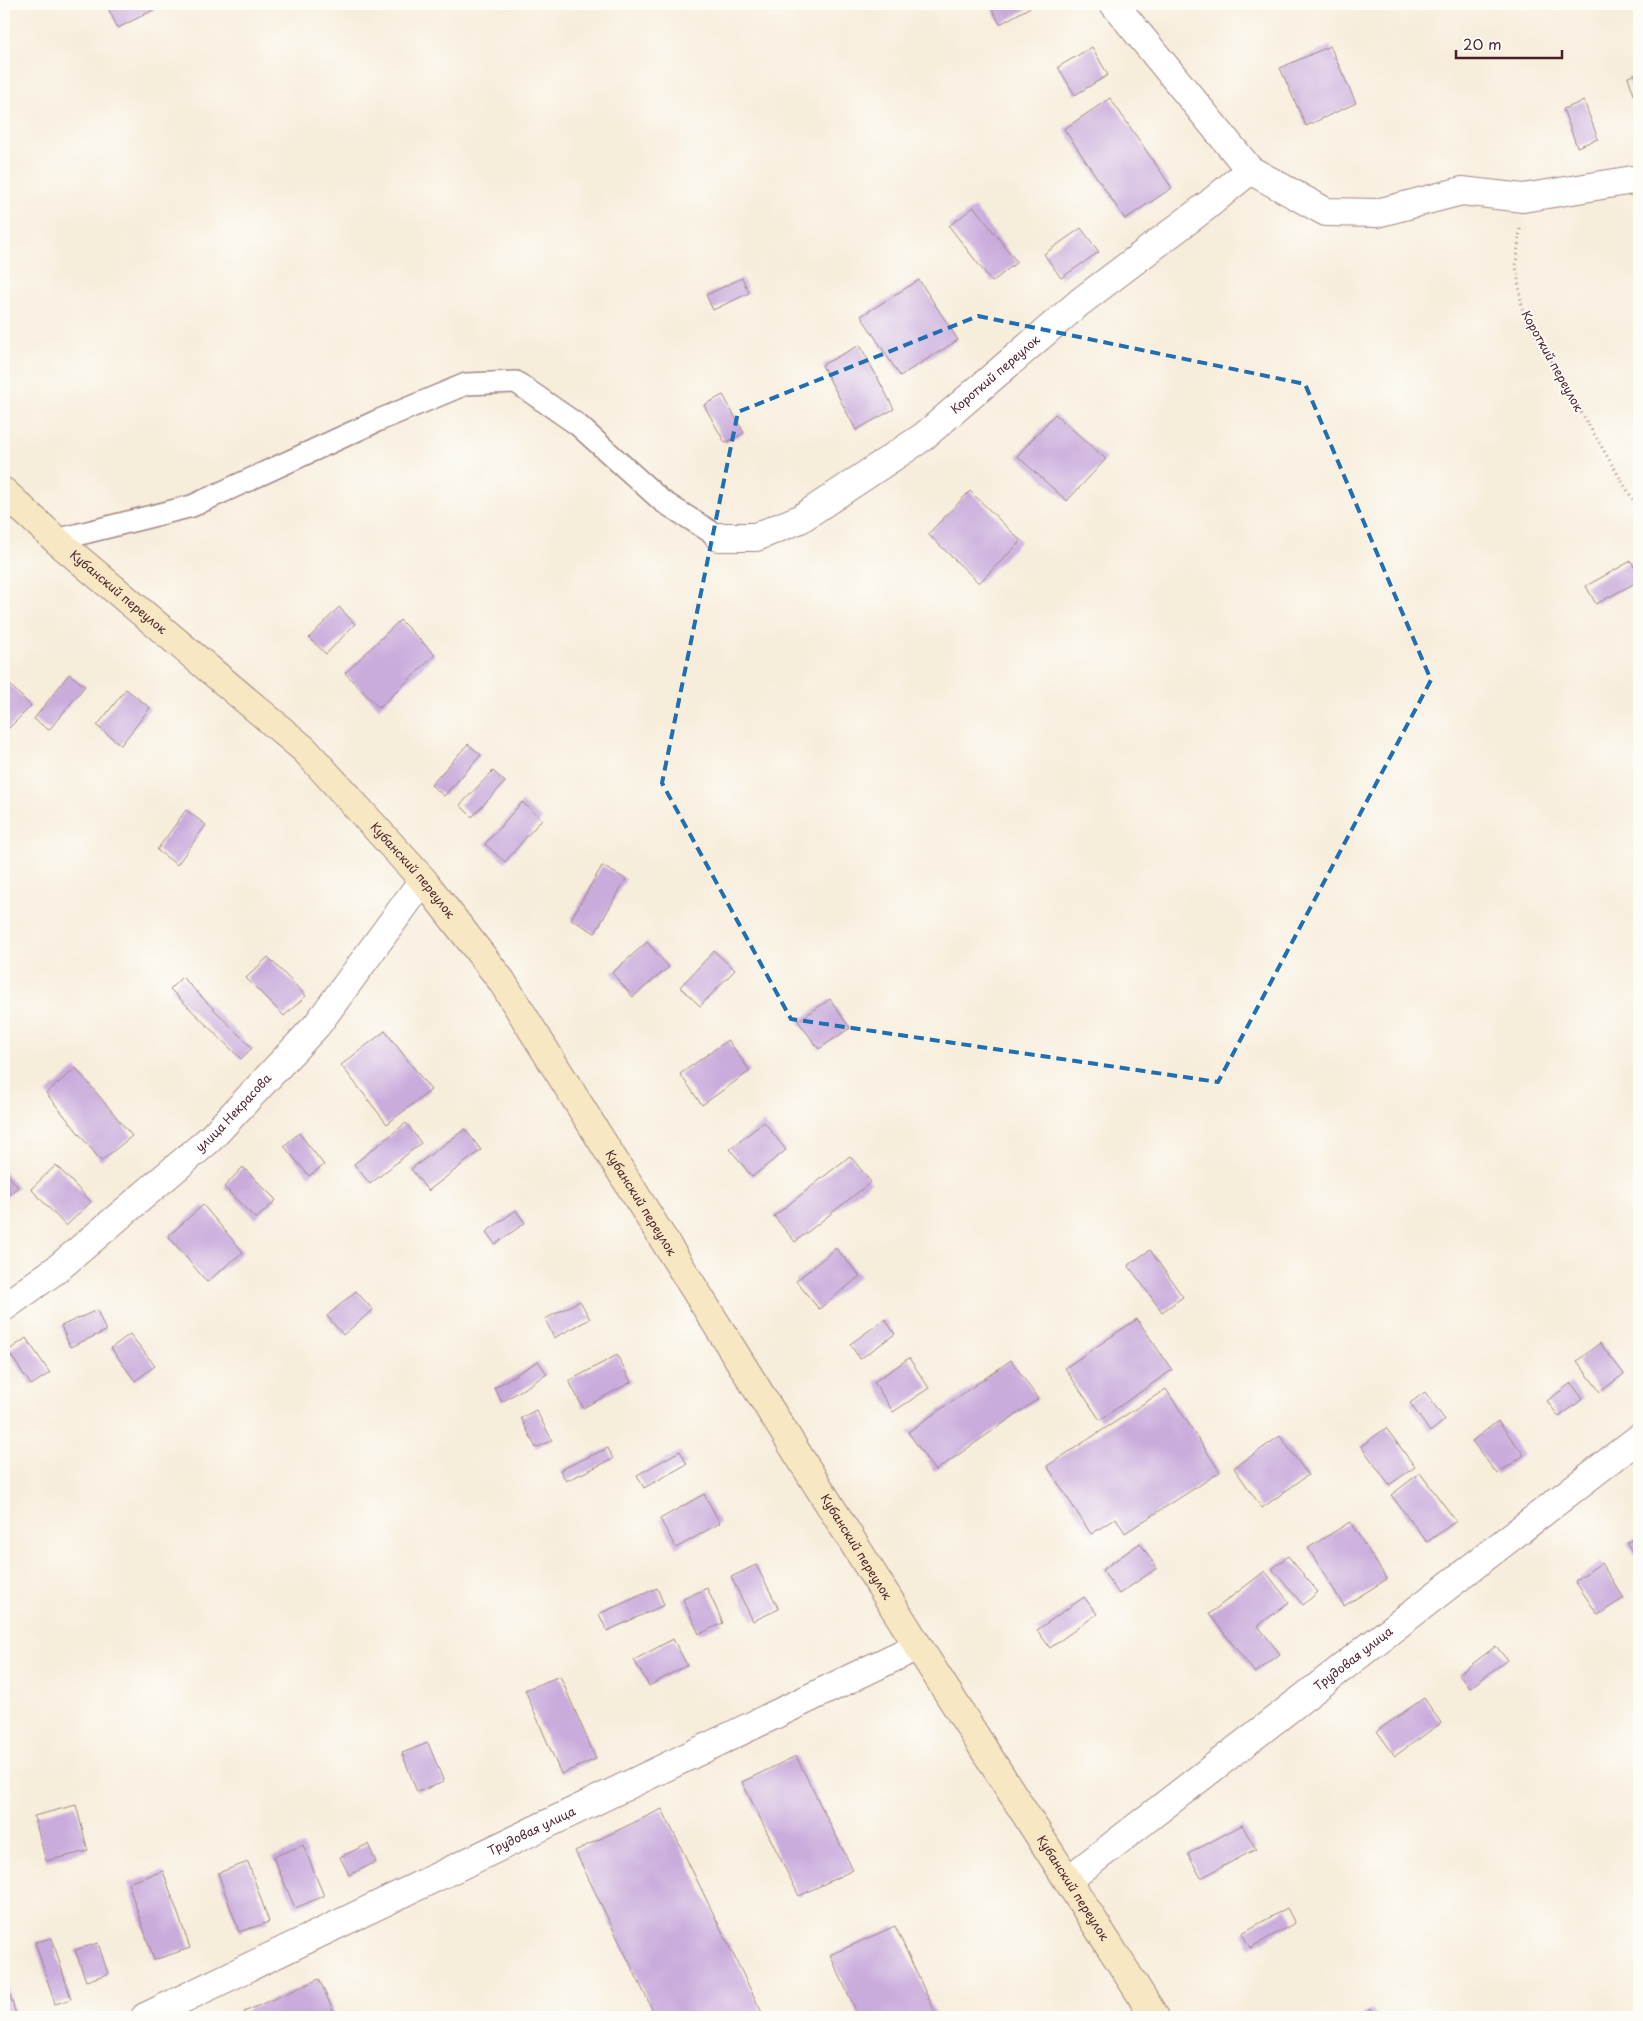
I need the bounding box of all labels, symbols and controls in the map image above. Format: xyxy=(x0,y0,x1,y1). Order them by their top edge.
scale bar xyxy=(1456,28,1562,60)
text: 20 m xyxy=(1463,32,1502,55)
street label: Короткий переулок xyxy=(1518,307,1589,415)
street label: Короткий переулок xyxy=(946,330,1044,418)
street label: Кубанский переулок xyxy=(66,545,172,638)
street label: Кубанский переулок xyxy=(367,818,460,923)
street label: улица Некрасова xyxy=(191,1069,275,1156)
street label: Кубанский переулок xyxy=(602,1146,682,1260)
street label: Кубанский переулок xyxy=(817,1490,897,1604)
street label: Трудовая улица xyxy=(1310,1622,1396,1695)
street label: Трудовая улица xyxy=(484,1801,579,1859)
street label: Кубанский переулок xyxy=(1033,1831,1114,1945)

